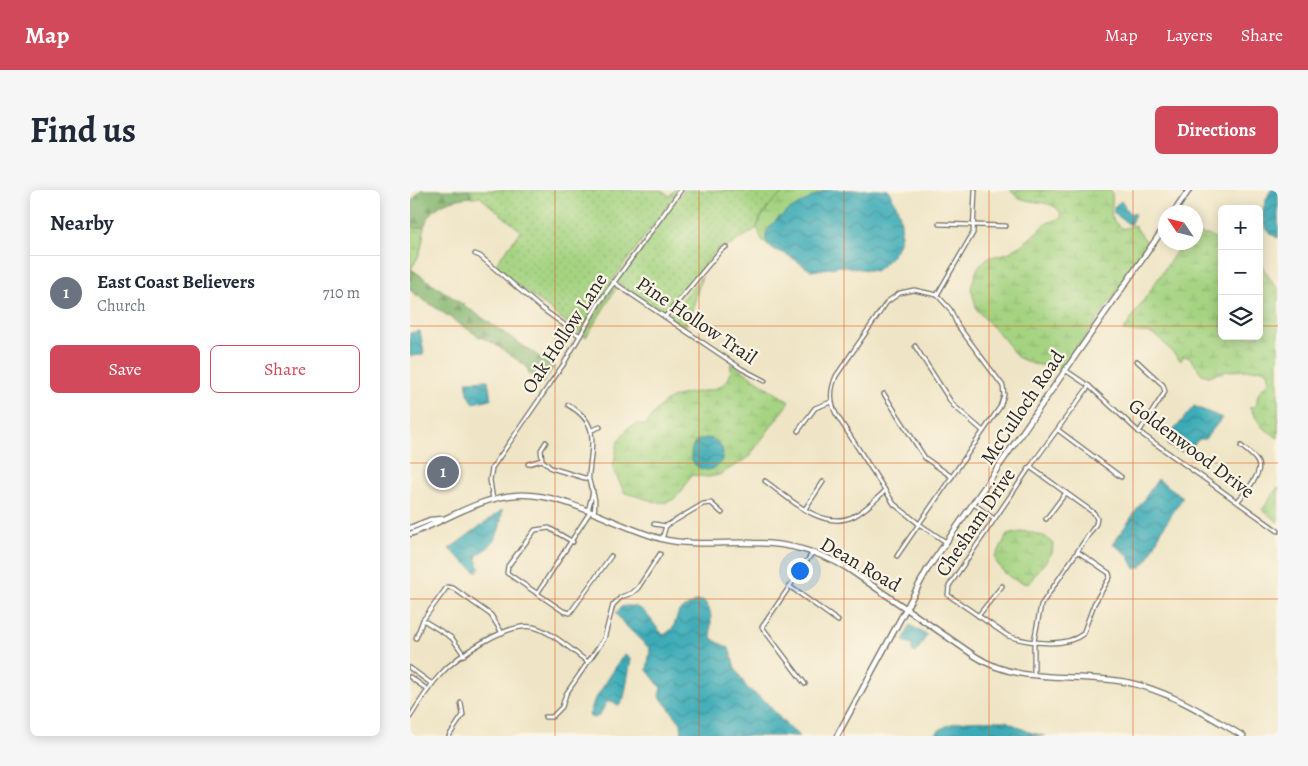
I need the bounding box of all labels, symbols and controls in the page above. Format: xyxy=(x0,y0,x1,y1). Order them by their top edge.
text: Map xyxy=(25,19,69,51)
text: Map xyxy=(1105,23,1138,47)
text: Layers xyxy=(1166,23,1213,47)
text: Share xyxy=(1241,23,1283,47)
text: Find us xyxy=(30,106,136,154)
button: Directions xyxy=(1155,106,1278,154)
north arrow xyxy=(1158,205,1203,250)
map controls xyxy=(1218,205,1263,340)
button: + xyxy=(1218,205,1263,250)
text: Nearby xyxy=(50,209,113,237)
button: − xyxy=(1218,250,1263,295)
street label: Oak Hollow Lane xyxy=(515,268,613,399)
text: East Coast Believers xyxy=(97,269,255,295)
street label: Pine Hollow Trail xyxy=(631,270,762,371)
text: 1 xyxy=(63,282,69,304)
text: 710 m xyxy=(323,282,360,304)
text: Church xyxy=(97,295,146,317)
button: layers xyxy=(1218,295,1263,340)
street label: McCulloch Road xyxy=(974,344,1071,470)
button: Save xyxy=(50,345,200,393)
button: Share xyxy=(210,345,360,393)
street label: Goldenwood Drive xyxy=(1123,392,1260,505)
pin: 1 xyxy=(427,453,459,491)
street label: Chesham Drive xyxy=(929,463,1022,582)
street label: Dean Road xyxy=(816,531,906,598)
your location xyxy=(787,558,813,584)

